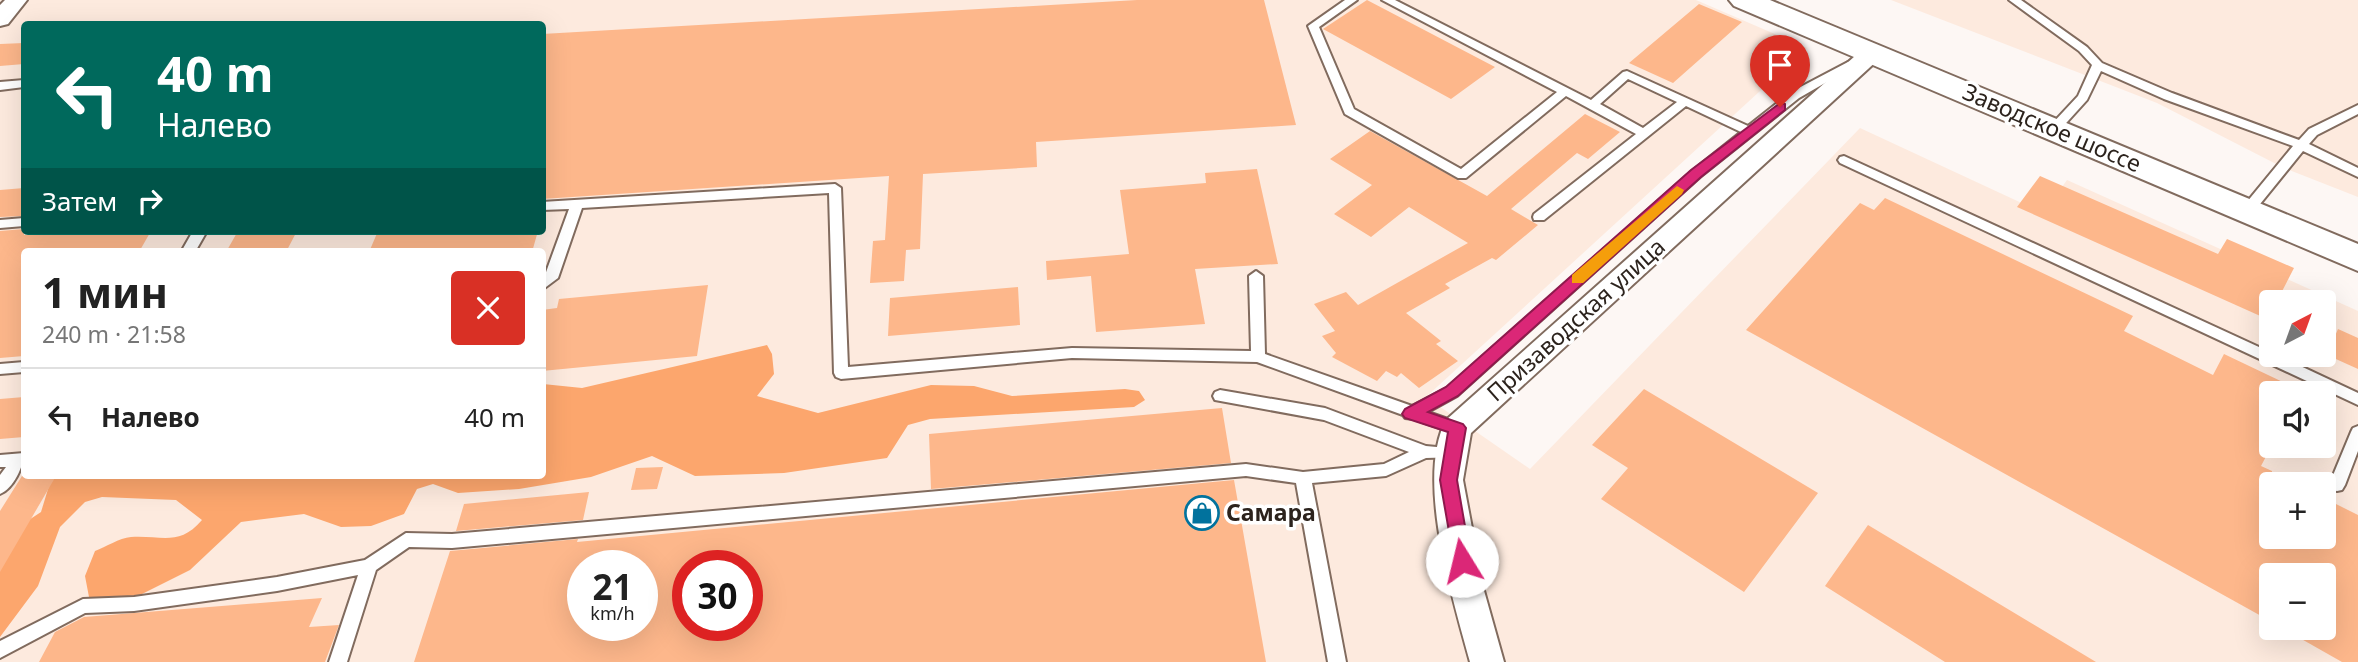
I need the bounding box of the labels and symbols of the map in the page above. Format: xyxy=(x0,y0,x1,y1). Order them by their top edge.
pin xyxy=(1750,35,1810,107)
street label: Заводское шоссе xyxy=(1958,75,2147,179)
street label: Призаводская улица xyxy=(1479,230,1671,408)
north arrow xyxy=(2259,290,2336,368)
shop icon: Самара xyxy=(1183,494,1221,532)
place label: Самара xyxy=(1226,496,1316,528)
position arrow xyxy=(1425,524,1499,598)
speed limit sign: 30 xyxy=(672,550,763,641)

